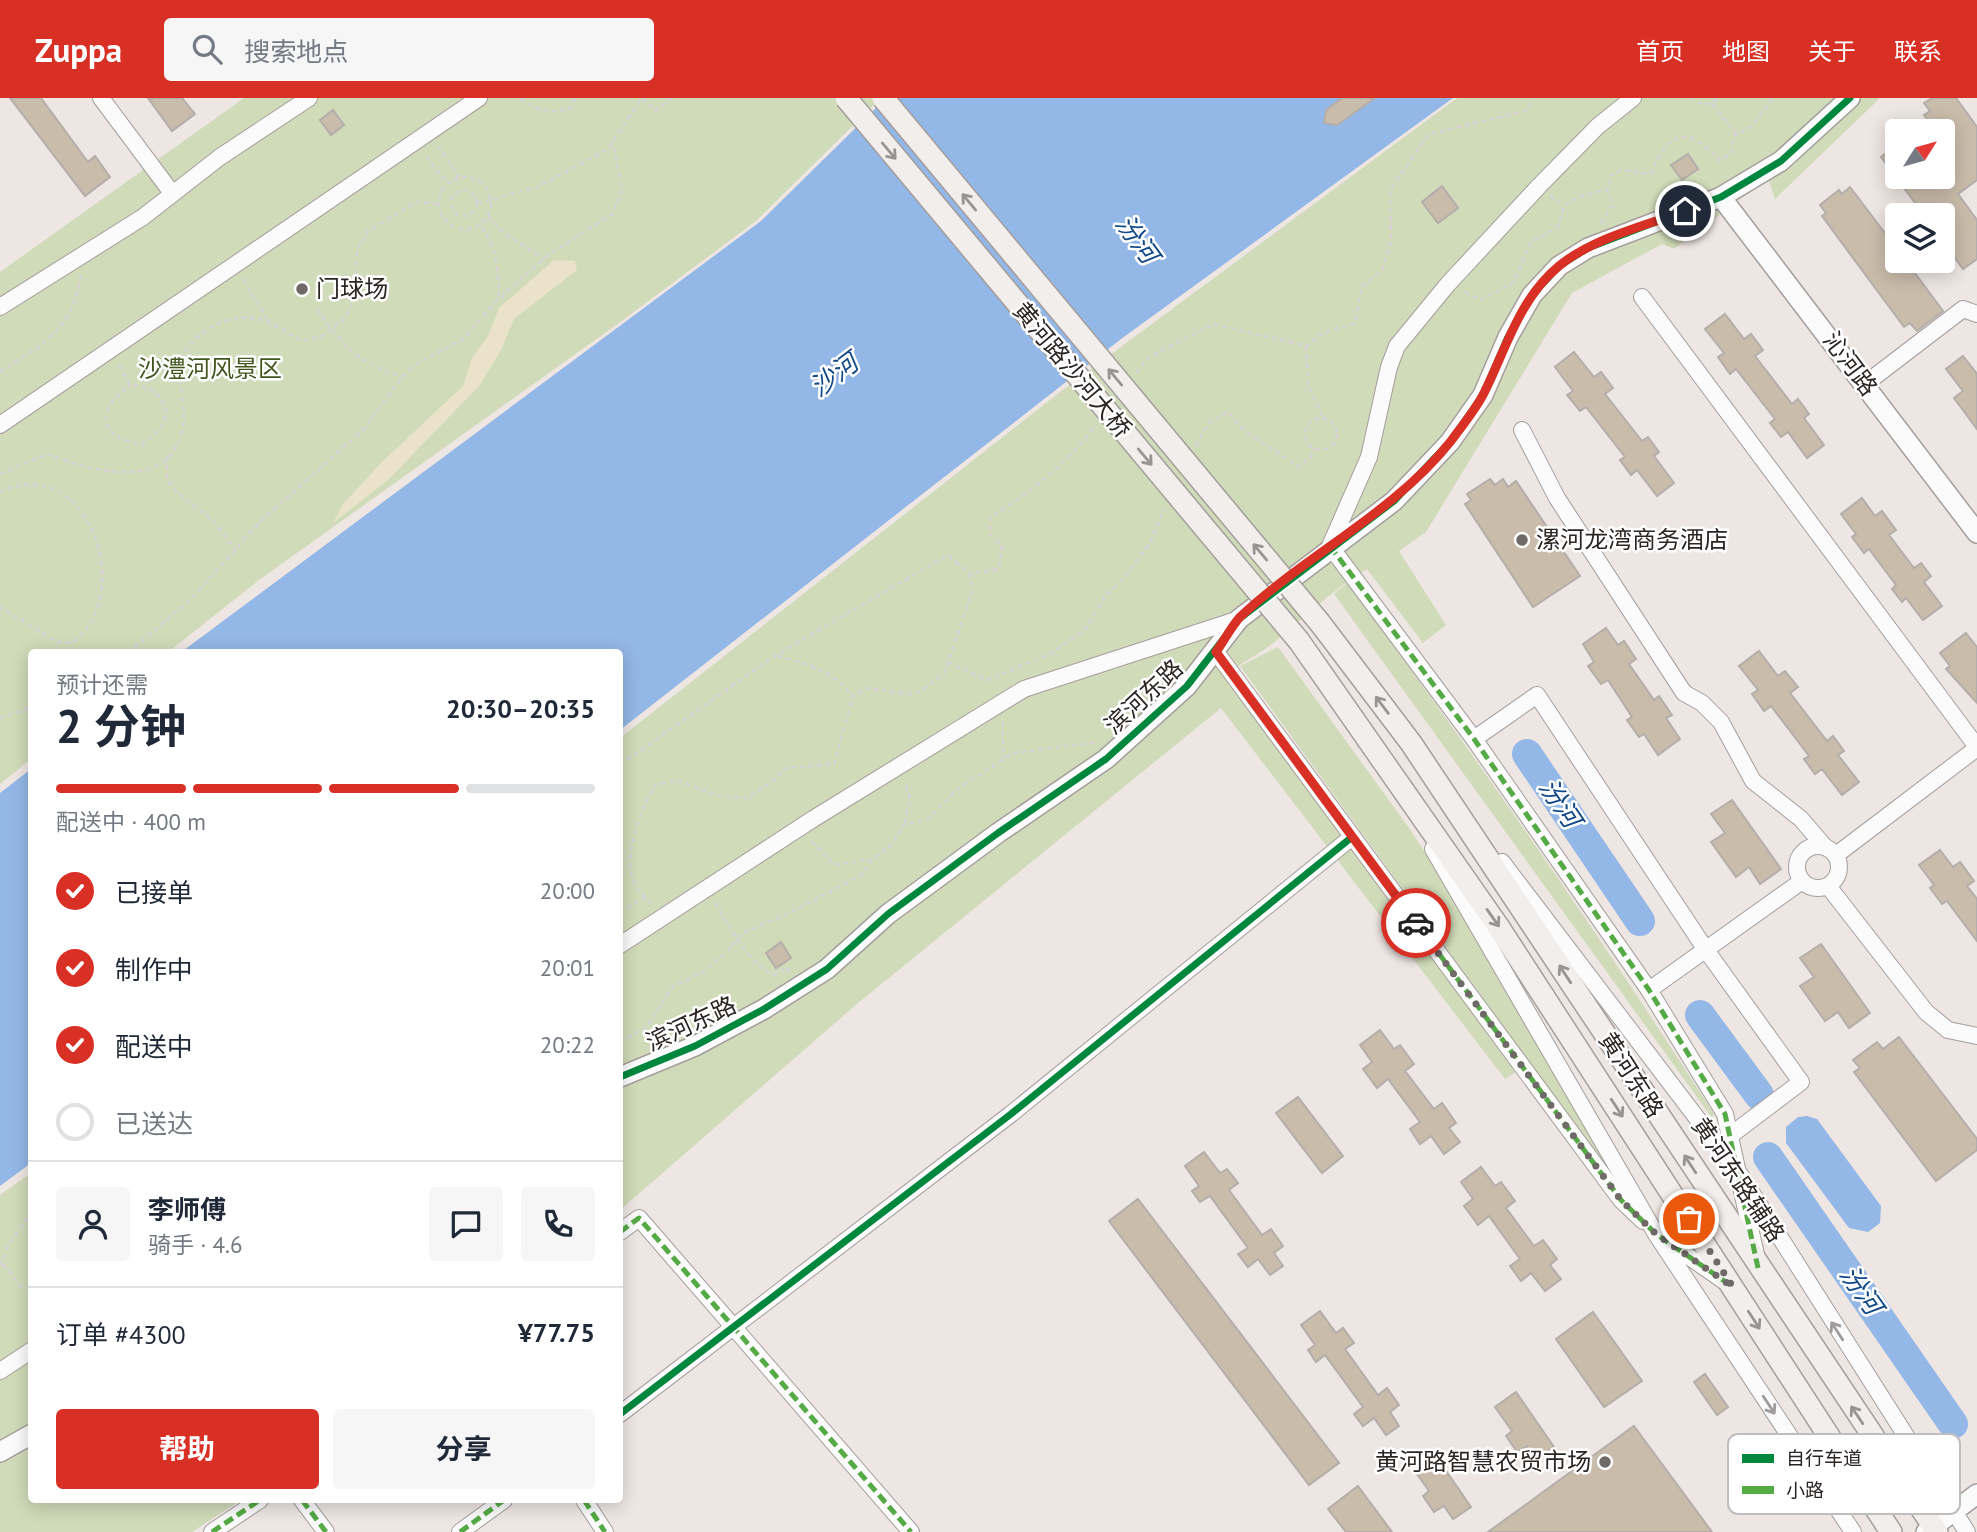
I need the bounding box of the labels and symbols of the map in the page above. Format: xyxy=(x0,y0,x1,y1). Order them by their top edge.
north arrow xyxy=(1885,119,1955,189)
one-way arrow xyxy=(881,141,897,159)
pin xyxy=(1655,181,1715,241)
one-way arrow xyxy=(962,193,978,211)
water label: 汾河 xyxy=(1109,208,1169,273)
place label: 门球场 xyxy=(316,273,388,304)
marker: 门球场 xyxy=(294,281,310,297)
street label: 黄河路沙河大桥 xyxy=(1007,295,1138,444)
street label: 沁河路 xyxy=(1816,326,1884,402)
water label: 沙河 xyxy=(803,343,868,403)
park label: 沙澧河风景区 xyxy=(138,353,282,384)
one-way arrow xyxy=(1107,368,1123,386)
one-way arrow xyxy=(1137,448,1153,466)
place label: 漯河龙湾商务酒店 xyxy=(1536,524,1728,555)
marker: 漯河龙湾商务酒店 xyxy=(1514,532,1530,548)
one-way arrow xyxy=(1252,543,1268,561)
street label: 滨河东路 xyxy=(1098,653,1189,741)
one-way arrow xyxy=(1375,696,1389,715)
water label: 汾河 xyxy=(1532,772,1591,838)
courier xyxy=(1381,888,1451,958)
one-way arrow xyxy=(1486,908,1500,927)
one-way arrow xyxy=(1558,965,1572,985)
street label: 滨河东路 xyxy=(641,989,741,1058)
street label: 黄河东路 xyxy=(1592,1026,1671,1123)
one-way arrow xyxy=(1610,1098,1624,1118)
street label: 黄河东路辅路 xyxy=(1685,1111,1792,1248)
one-way arrow xyxy=(1683,1155,1697,1175)
pin xyxy=(1659,1189,1719,1249)
water label: 汾河 xyxy=(1833,1259,1893,1325)
one-way arrow xyxy=(1748,1309,1762,1329)
one-way arrow xyxy=(1830,1321,1844,1341)
one-way arrow xyxy=(1762,1395,1776,1414)
one-way arrow xyxy=(1850,1405,1864,1425)
legend xyxy=(1728,1434,1960,1514)
place label: 黄河路智慧农贸市场 xyxy=(1375,1446,1591,1477)
text: 自行车道 xyxy=(1786,1446,1862,1470)
marker: 黄河路智慧农贸市场 xyxy=(1597,1454,1613,1470)
text: 小路 xyxy=(1786,1478,1824,1502)

